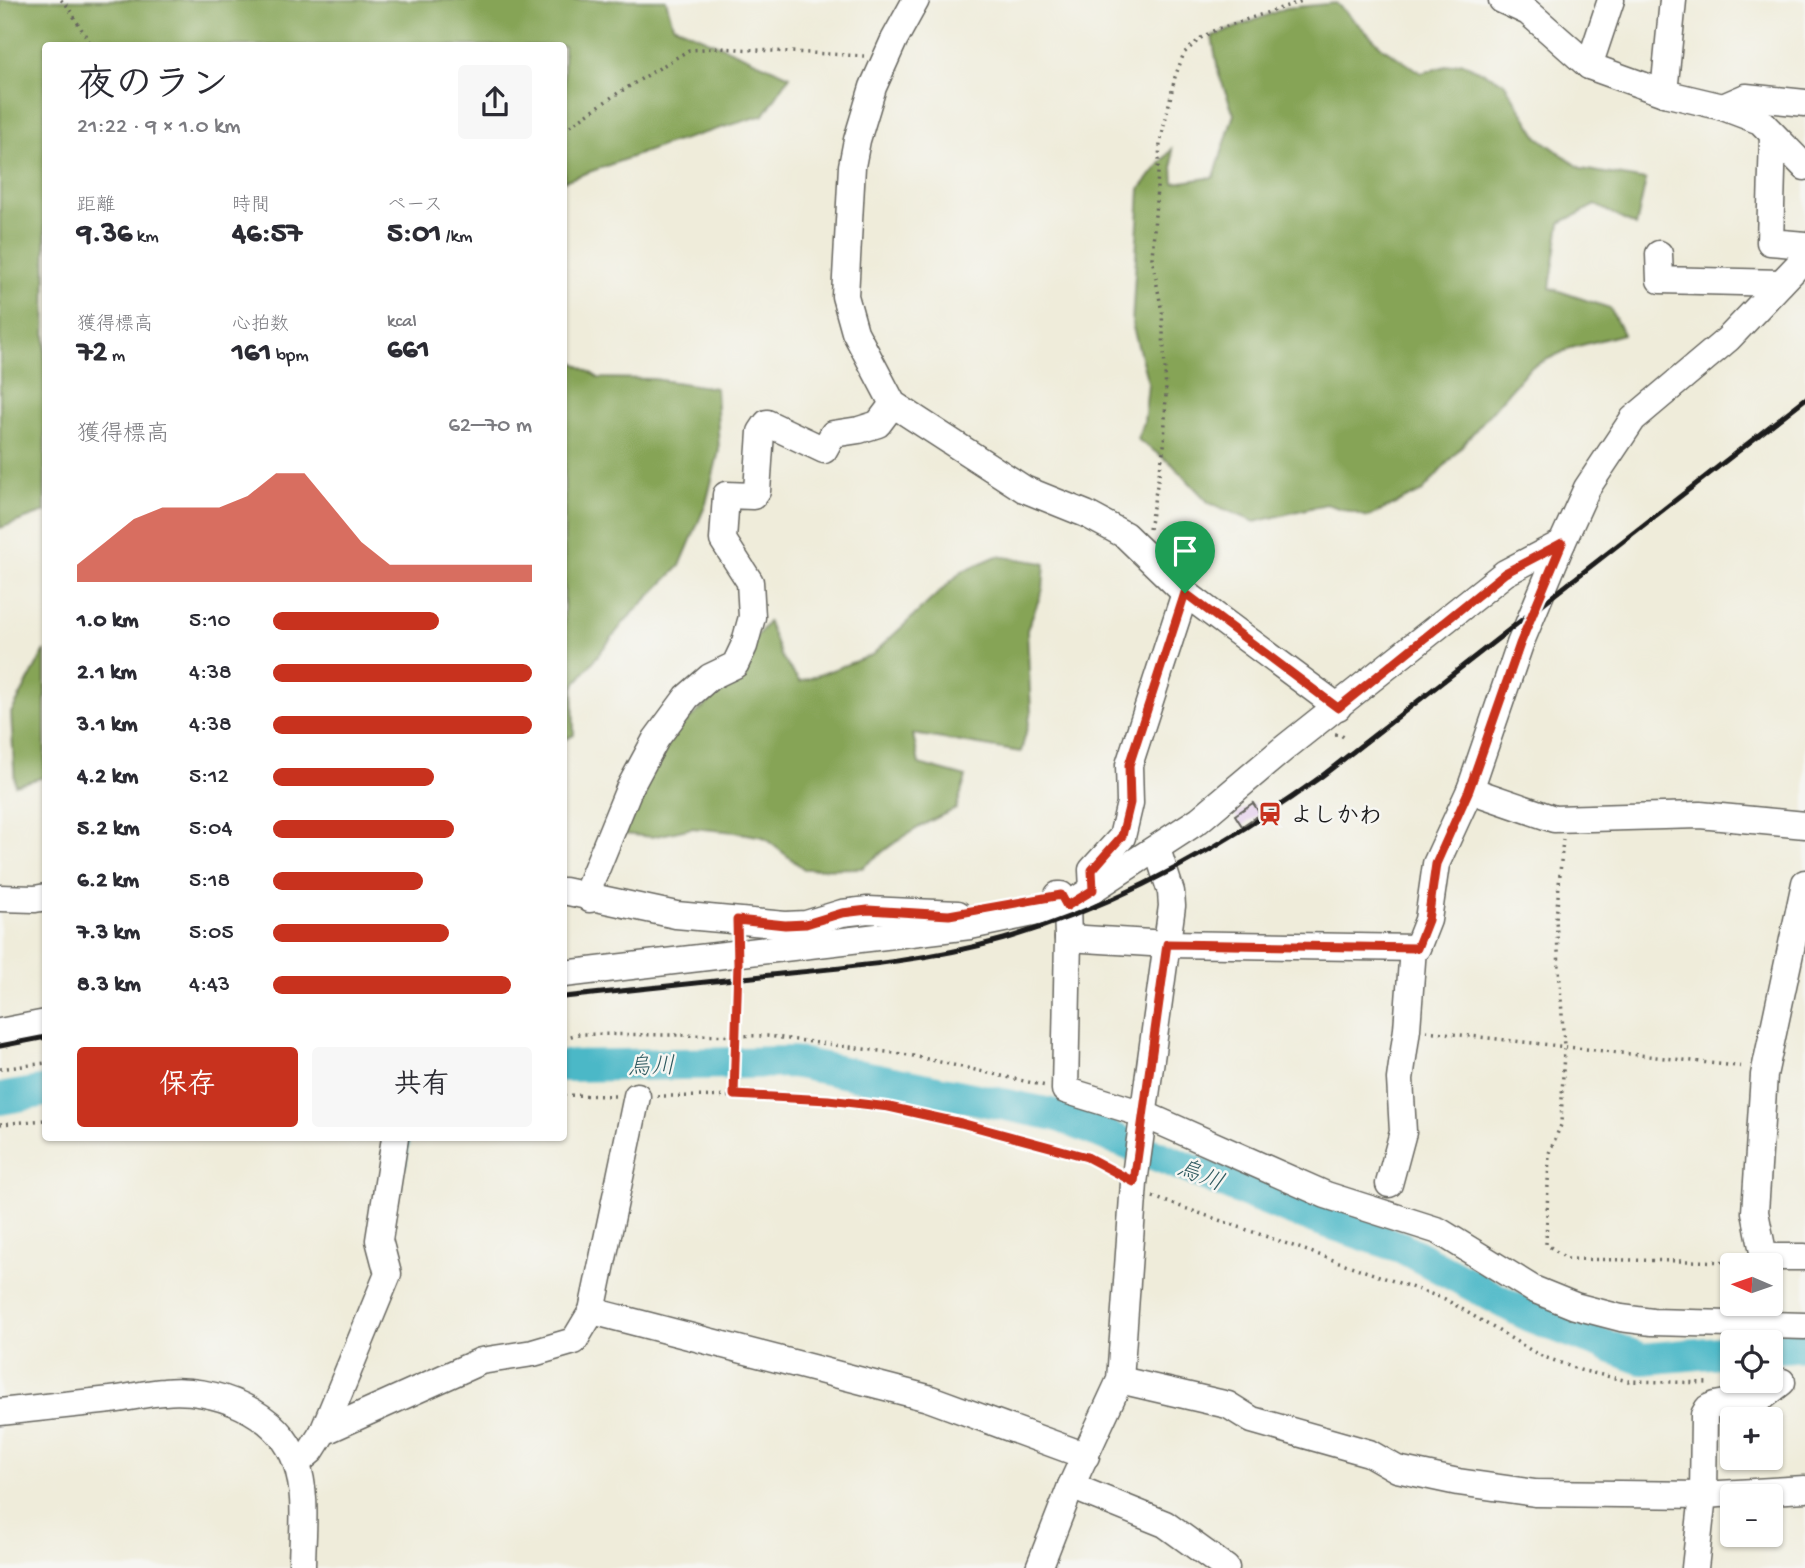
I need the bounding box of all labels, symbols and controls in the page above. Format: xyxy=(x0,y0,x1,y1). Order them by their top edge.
button: share xyxy=(458,65,532,139)
text: 夜のラン xyxy=(77,66,229,110)
text: 21:22 · 9 × 1.0 km xyxy=(77,114,241,141)
text: 距離 xyxy=(77,195,115,218)
text: 時間 xyxy=(232,195,270,218)
text: ペース xyxy=(387,195,443,218)
text: 9.36 xyxy=(77,218,132,253)
text: 46:57 xyxy=(232,218,302,253)
text: 5:01 xyxy=(387,218,441,253)
text: km xyxy=(132,226,159,249)
text: /km xyxy=(441,226,472,249)
text: kcal xyxy=(387,311,417,334)
text: 獲得標高 xyxy=(77,314,153,337)
text: 心拍数 xyxy=(232,314,289,337)
text: 661 xyxy=(387,334,430,369)
text: 72 xyxy=(77,337,107,372)
text: 161 xyxy=(232,337,271,372)
text: m xyxy=(107,345,125,368)
text: bpm xyxy=(271,345,309,368)
text: 62–70 m xyxy=(448,413,532,440)
text: 獲得標高 xyxy=(77,422,169,449)
pin xyxy=(1155,521,1215,593)
icon: arrive xyxy=(1166,532,1204,570)
text: 1.0 km xyxy=(77,608,139,635)
text: 5:10 xyxy=(189,608,231,635)
text: 2.1 km xyxy=(77,660,137,687)
text: 4:38 xyxy=(189,660,232,687)
text: 3.1 km xyxy=(77,712,137,739)
text: 4:38 xyxy=(189,712,232,739)
text: 4.2 km xyxy=(77,764,138,791)
text: 5:12 xyxy=(189,764,229,791)
station icon: よしかわ xyxy=(1256,800,1284,828)
place label: よしかわ xyxy=(1290,804,1382,831)
text: 5.2 km xyxy=(77,816,140,843)
text: 5:04 xyxy=(189,816,232,843)
text: 6.2 km xyxy=(77,868,139,895)
text: 5:18 xyxy=(189,868,230,895)
text: 7.3 km xyxy=(77,920,140,947)
text: 5:05 xyxy=(189,920,233,947)
text: 8.3 km xyxy=(77,972,141,999)
text: 4:43 xyxy=(189,972,230,999)
button: 保存 xyxy=(77,1047,298,1127)
button: 共有 xyxy=(312,1047,532,1127)
water label: 烏川 xyxy=(627,1053,675,1083)
water label: 烏川 xyxy=(1172,1154,1228,1200)
north arrow xyxy=(1720,1253,1783,1316)
map controls xyxy=(1720,1253,1783,1547)
button: locate xyxy=(1720,1330,1783,1393)
button: + xyxy=(1720,1407,1783,1470)
button: − xyxy=(1720,1484,1783,1547)

